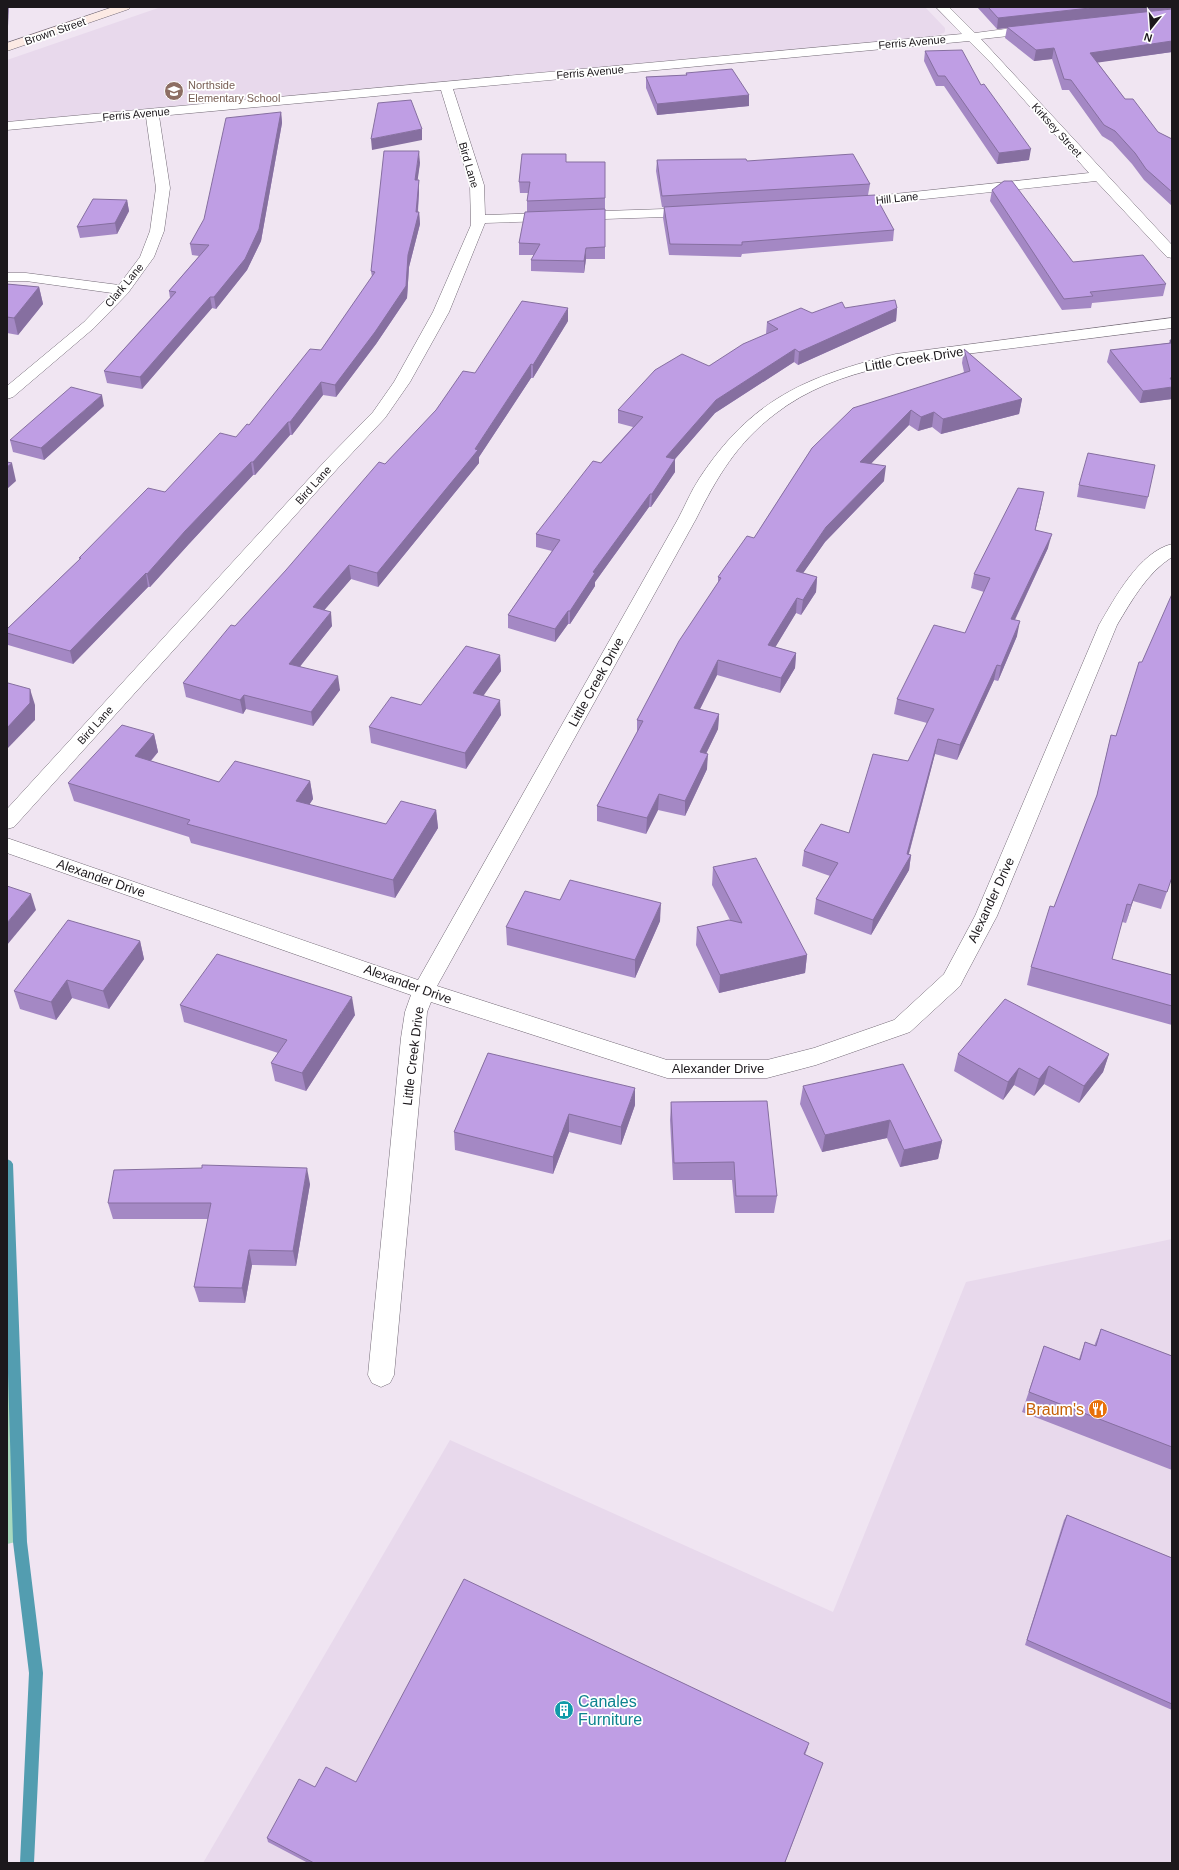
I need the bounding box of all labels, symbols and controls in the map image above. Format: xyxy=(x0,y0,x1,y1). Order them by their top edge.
north arrow xyxy=(1131,8,1171,48)
street label: Brown Street xyxy=(23,15,87,47)
text: N xyxy=(1142,31,1154,44)
street label: Ferris Avenue xyxy=(878,33,946,51)
street label: Ferris Avenue xyxy=(556,63,624,81)
place label: Northside Elementary School xyxy=(188,79,280,104)
school or university icon: Northside Elementary School xyxy=(163,80,185,102)
street label: Kirksey Street xyxy=(1030,101,1084,159)
street label: Ferris Avenue xyxy=(102,105,170,123)
street label: Bird Lane xyxy=(457,141,481,189)
street label: Hill Lane xyxy=(875,190,919,206)
street label: Clark Lane xyxy=(102,261,146,309)
street label: Little Creek Drive xyxy=(864,344,964,374)
street label: Bird Lane xyxy=(293,463,333,507)
street label: Little Creek Drive xyxy=(565,635,627,729)
street label: Bird Lane xyxy=(75,703,115,747)
street label: Alexander Drive xyxy=(965,855,1017,945)
street label: Alexander Drive xyxy=(55,856,147,900)
street label: Alexander Drive xyxy=(362,961,454,1007)
street label: Little Creek Drive xyxy=(399,1006,427,1106)
street label: Alexander Drive xyxy=(672,1061,764,1076)
restaurant icon: Braum's xyxy=(1087,1398,1109,1420)
place label: Braum's xyxy=(1026,1401,1084,1418)
place label: Canales Furniture xyxy=(578,1693,642,1728)
building icon: Canales Furniture xyxy=(553,1699,575,1721)

